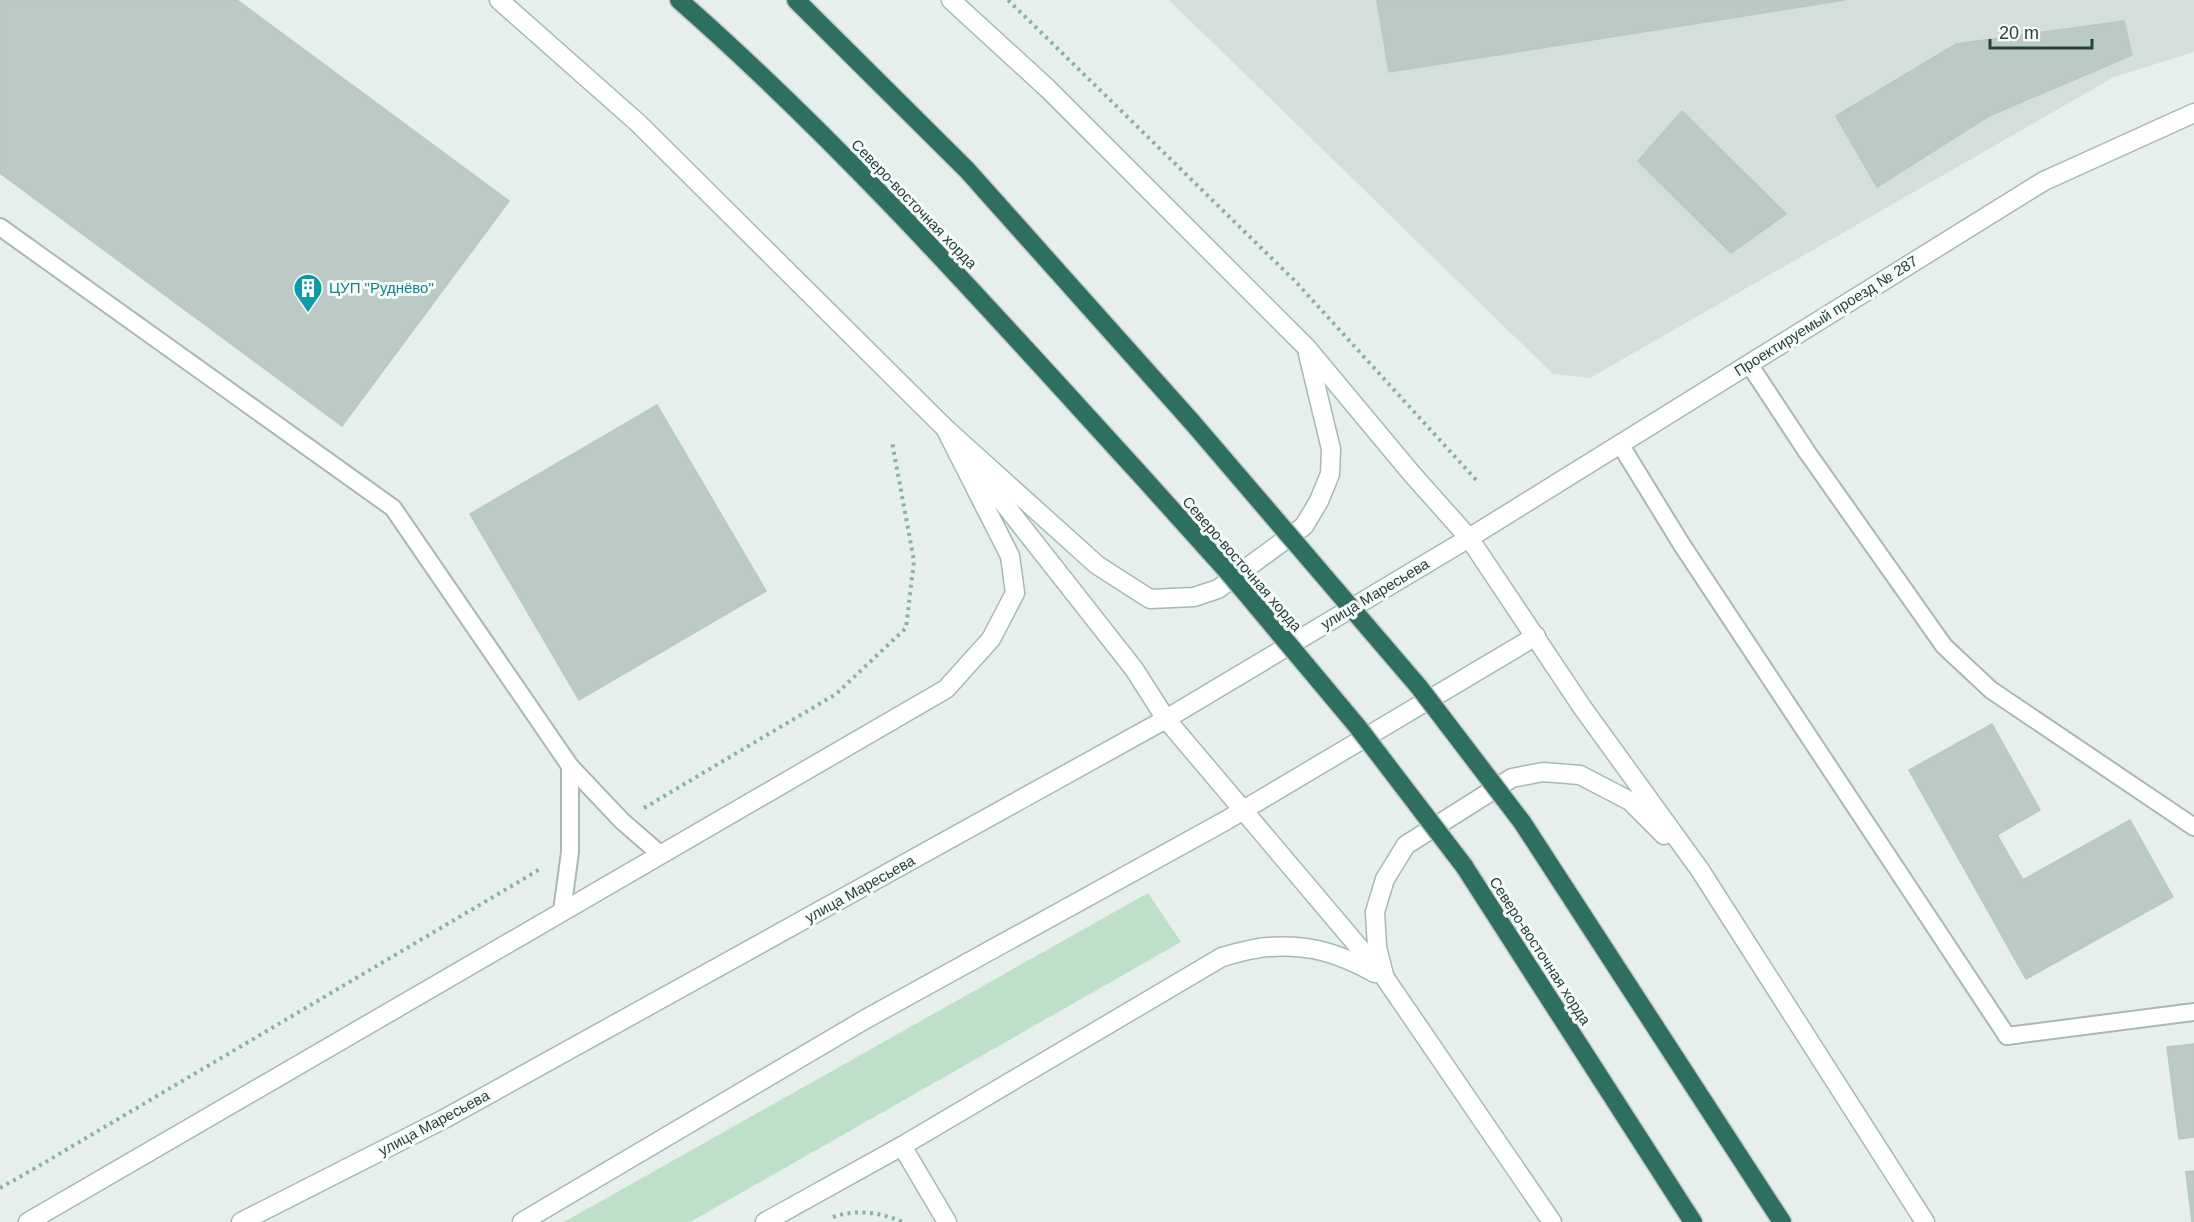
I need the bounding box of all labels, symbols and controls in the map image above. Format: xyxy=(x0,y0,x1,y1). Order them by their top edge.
scale bar xyxy=(1990,12,2092,50)
text: 20 m xyxy=(1999,23,2039,43)
street label: Северо-восточная хорда xyxy=(848,136,981,272)
street label: Проектируемый проезд № 287 xyxy=(1731,252,1920,379)
building icon: ЦУП "Руднёво" xyxy=(292,272,324,314)
place label: ЦУП "Руднёво" xyxy=(329,279,434,296)
street label: Северо-восточная хорда xyxy=(1179,493,1306,635)
street label: улица Маресьева xyxy=(1318,554,1432,633)
street label: улица Маресьева xyxy=(802,851,918,926)
street label: Северо-восточная хорда xyxy=(1486,874,1595,1028)
street label: улица Маресьева xyxy=(376,1086,493,1159)

